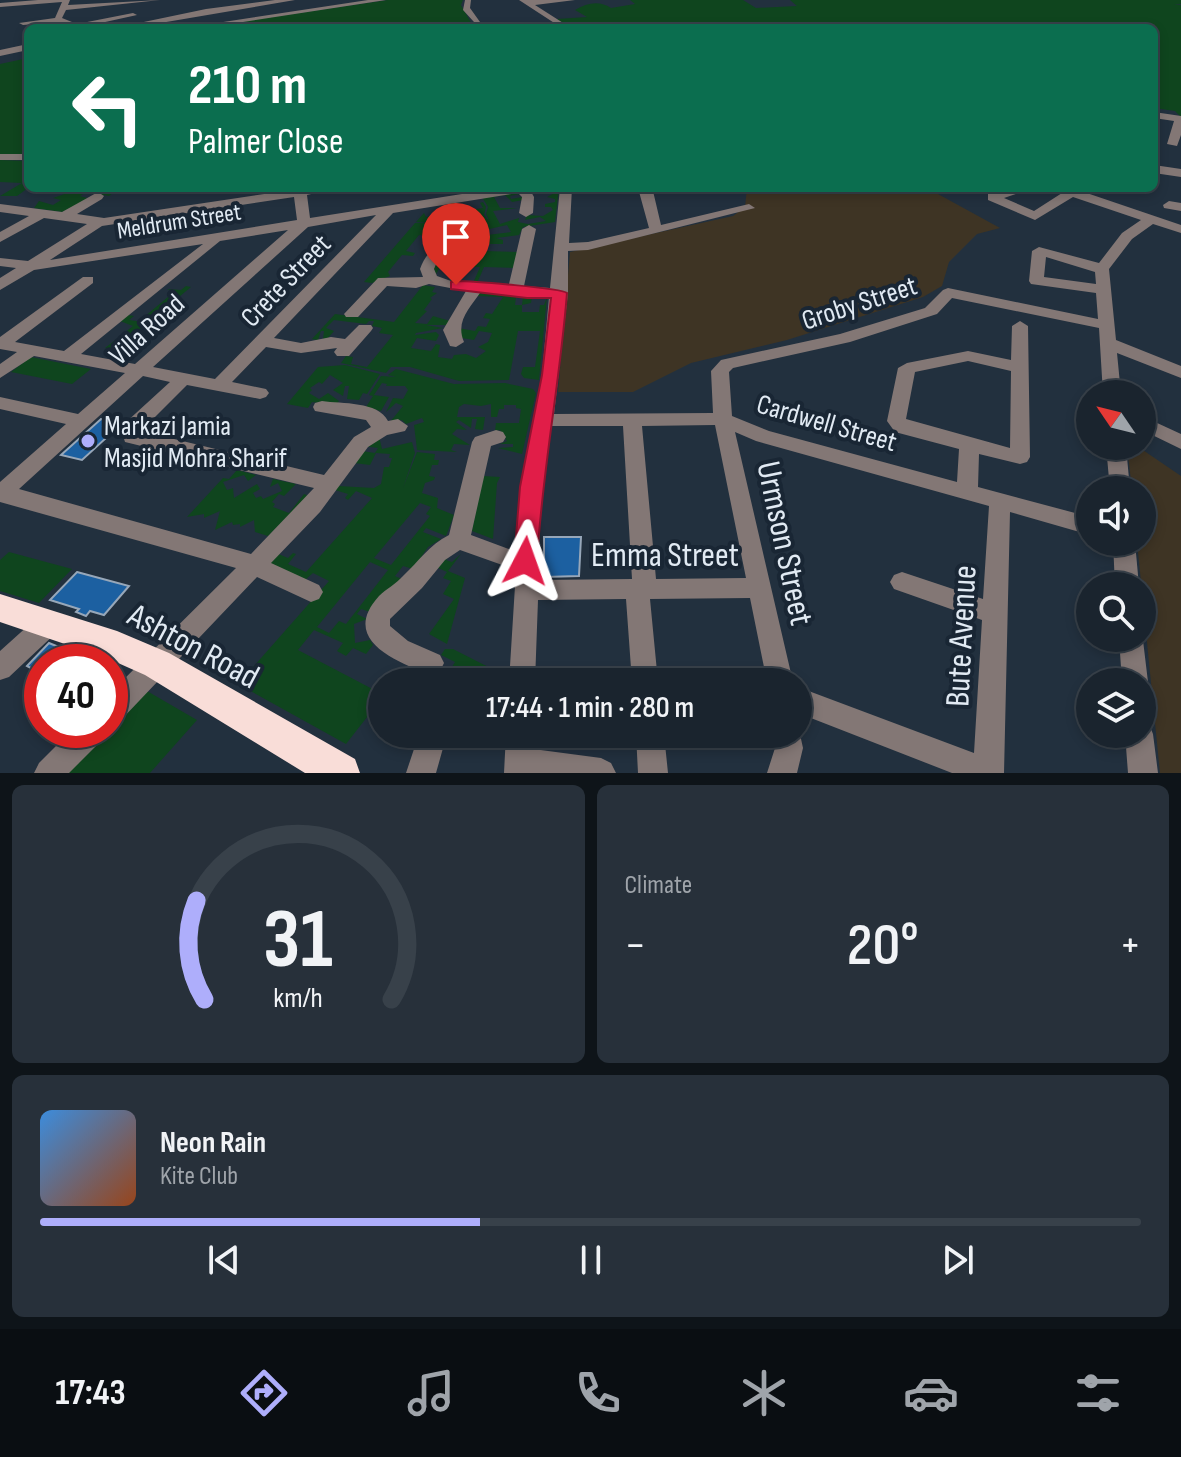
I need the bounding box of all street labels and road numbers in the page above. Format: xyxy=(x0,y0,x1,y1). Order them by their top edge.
street label: Meldrum Street xyxy=(115,197,243,246)
street label: Crete Street xyxy=(234,228,338,334)
street label: Groby Street xyxy=(798,269,921,338)
street label: Villa Road xyxy=(102,288,192,373)
street label: Cardwell Street xyxy=(753,388,900,459)
street label: Urmson Street xyxy=(747,458,822,629)
street label: Emma Street xyxy=(591,535,739,576)
street label: Bute Avenue xyxy=(937,564,986,708)
street label: Ashton Road xyxy=(120,594,266,698)

